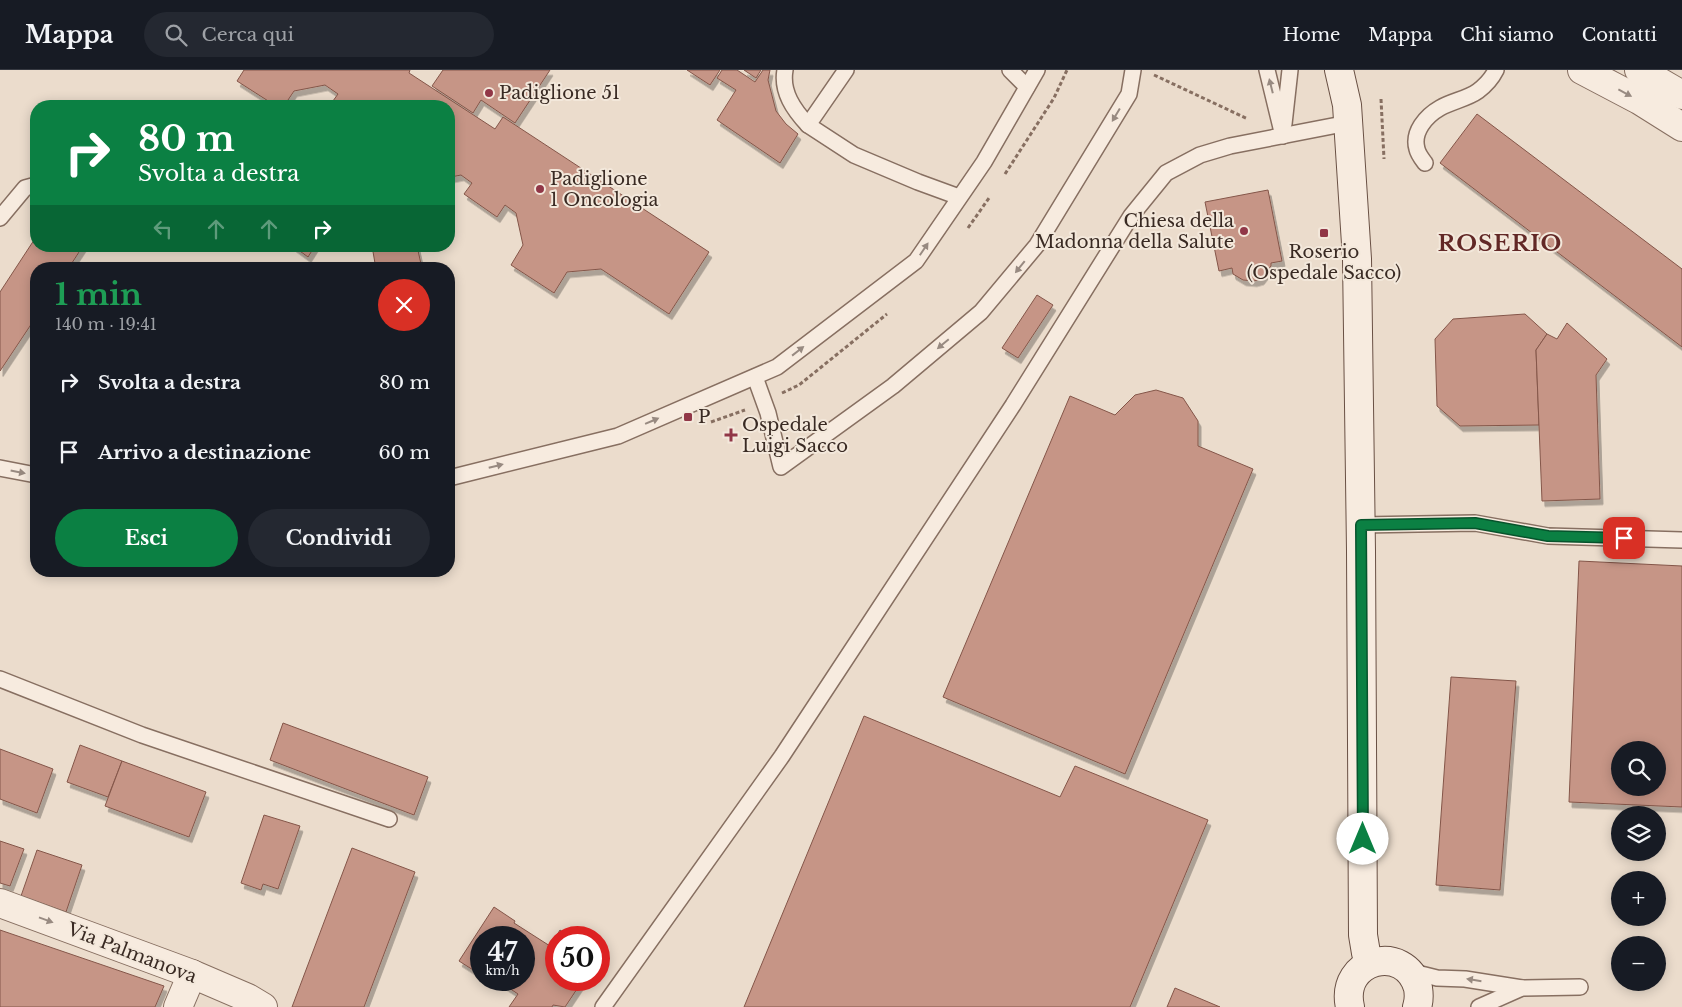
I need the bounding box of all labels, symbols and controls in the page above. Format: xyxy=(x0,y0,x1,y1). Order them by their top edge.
search box xyxy=(144,12,494,57)
text: Mappa xyxy=(25,20,114,49)
icon: search xyxy=(162,21,190,49)
text: Cerca qui xyxy=(202,23,294,46)
text: Home xyxy=(1283,24,1340,46)
text: Mappa xyxy=(1368,24,1432,46)
text: Chi siamo xyxy=(1460,24,1554,46)
text: Contatti xyxy=(1582,24,1657,46)
one-way arrow xyxy=(1267,78,1275,93)
place label: Padiglione 51 xyxy=(499,82,620,104)
marker: Padiglione 51 xyxy=(483,87,495,99)
one-way arrow xyxy=(1618,89,1632,97)
one-way arrow xyxy=(1112,108,1121,121)
text: 80 m xyxy=(138,117,235,160)
icon: right xyxy=(55,120,120,185)
text: Svolta a destra xyxy=(138,160,300,187)
place label: Padiglione 1 Oncologia xyxy=(550,168,659,211)
marker: Padiglione 1 Oncologia xyxy=(534,183,546,195)
place label: Chiesa della Madonna della Salute xyxy=(1035,210,1234,253)
icon: left xyxy=(149,215,177,243)
icon: ahead xyxy=(202,215,230,243)
icon: ahead xyxy=(255,215,283,243)
icon: right xyxy=(308,215,336,243)
marker: Chiesa della Madonna della Salute xyxy=(1238,225,1250,237)
marker: Roserio (Ospedale Sacco) xyxy=(1318,227,1330,239)
district label: ROSERIO xyxy=(1438,230,1562,257)
place label: Roserio (Ospedale Sacco) xyxy=(1247,241,1401,284)
one-way arrow xyxy=(919,243,928,256)
one-way arrow xyxy=(1014,260,1025,273)
text: 1 min xyxy=(55,276,142,313)
button: close xyxy=(378,279,430,331)
text: 140 m · 19:41 xyxy=(55,314,157,334)
one-way arrow xyxy=(937,338,950,349)
one-way arrow xyxy=(791,346,804,357)
icon: right xyxy=(55,368,83,396)
text: Svolta a destra xyxy=(98,371,241,394)
text: 80 m xyxy=(379,371,430,394)
place label: P xyxy=(698,406,710,428)
marker: P xyxy=(682,411,694,423)
place label: Ospedale Luigi Sacco xyxy=(742,414,848,457)
one-way arrow xyxy=(645,417,660,425)
marker: Ospedale Luigi Sacco xyxy=(724,428,738,442)
icon: arrive xyxy=(55,438,83,466)
text: Arrivo a destinazione xyxy=(98,441,311,464)
text: 60 m xyxy=(378,441,430,464)
one-way arrow xyxy=(489,462,504,470)
one-way arrow xyxy=(11,468,27,476)
button: Esci xyxy=(55,509,238,567)
button: Condividi xyxy=(248,509,430,567)
pin xyxy=(1603,517,1645,559)
icon: arrive xyxy=(1610,524,1638,552)
map controls xyxy=(1611,741,1666,991)
button: search xyxy=(1611,741,1666,796)
button: layers xyxy=(1611,806,1666,861)
position arrow xyxy=(1336,812,1388,864)
button: + xyxy=(1611,871,1666,926)
one-way arrow xyxy=(39,916,54,924)
street label: Via Palmanova xyxy=(63,918,200,988)
speed limit sign: 50 xyxy=(545,926,610,991)
button: − xyxy=(1611,936,1666,991)
text: 47 xyxy=(488,937,517,968)
text: km/h xyxy=(485,963,520,978)
one-way arrow xyxy=(1466,976,1482,984)

